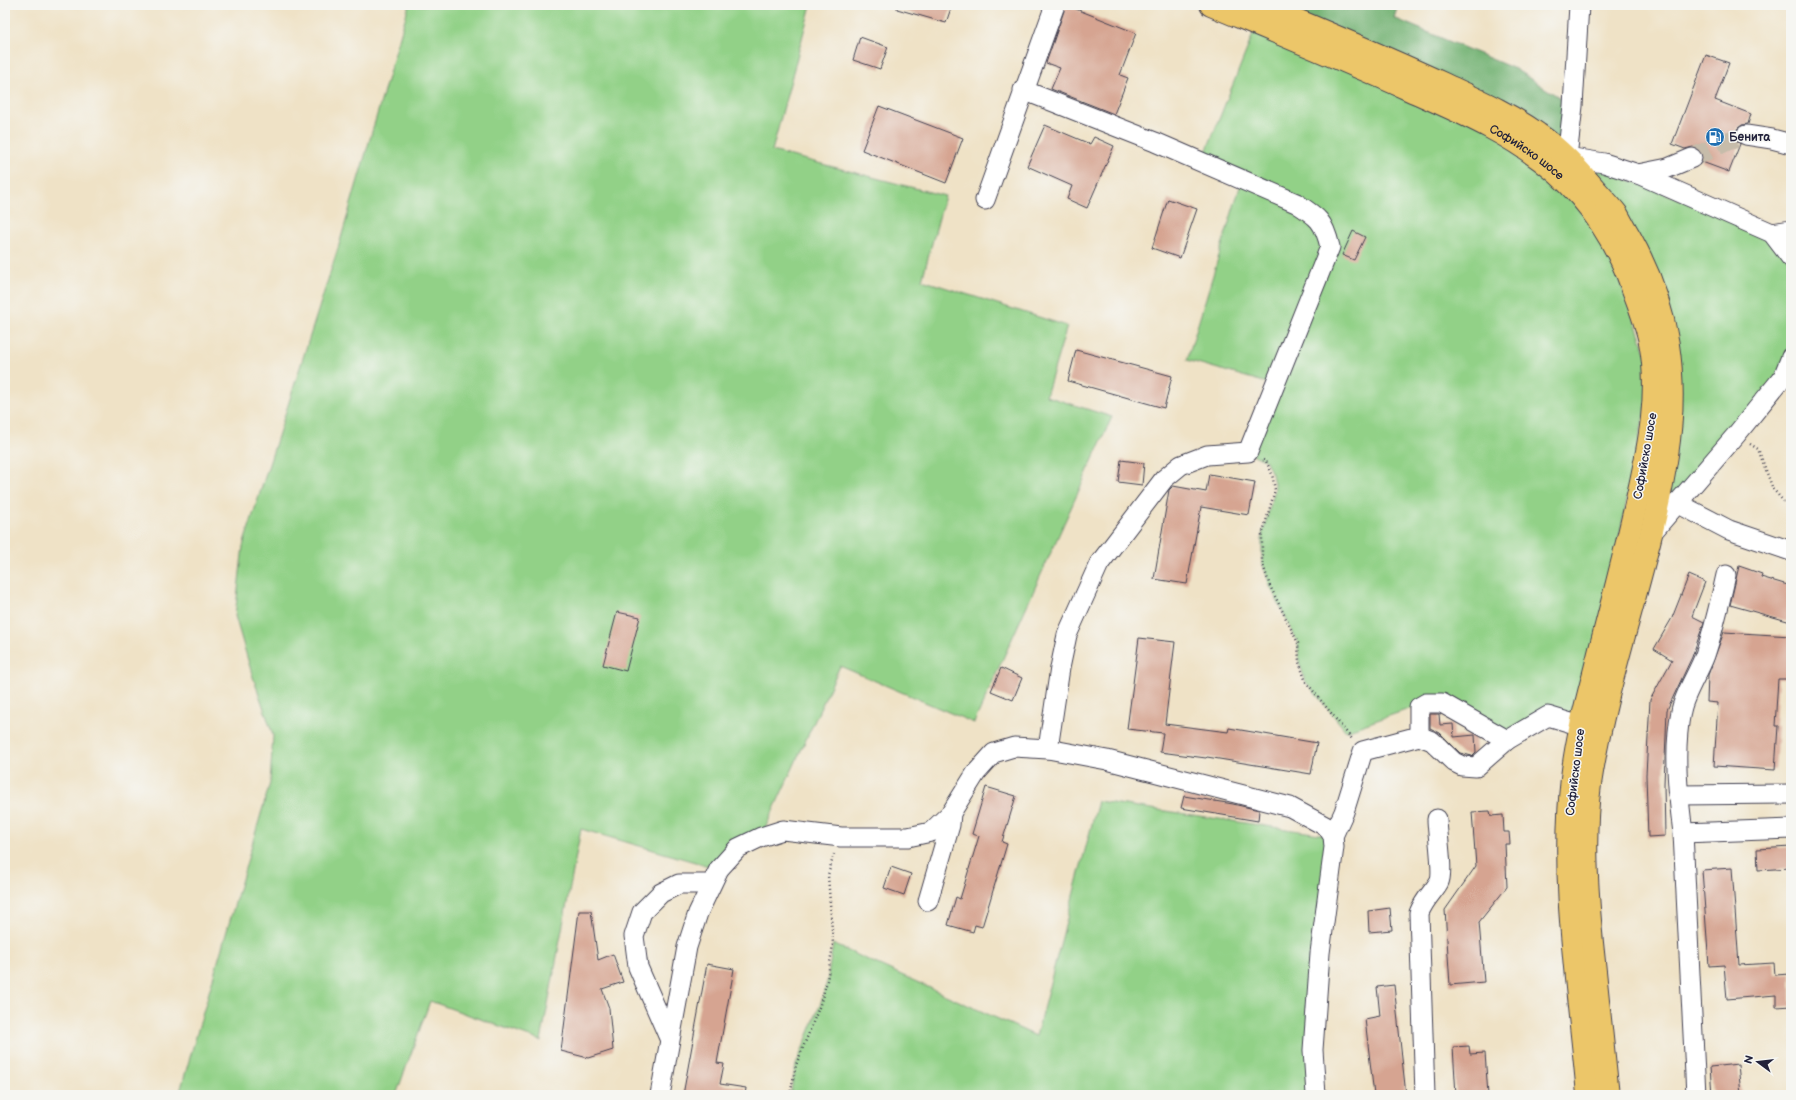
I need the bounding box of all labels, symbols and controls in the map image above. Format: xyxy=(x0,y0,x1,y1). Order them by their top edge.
street label: Софийско шосе xyxy=(1486,122,1567,184)
fuel station icon: Бенита xyxy=(1704,126,1726,148)
place label: Бенита xyxy=(1729,130,1771,145)
street label: Софийско шосе xyxy=(1630,411,1661,501)
street label: Софийско шосе xyxy=(1563,727,1588,816)
north arrow xyxy=(1738,1042,1778,1082)
text: N xyxy=(1741,1054,1756,1065)

